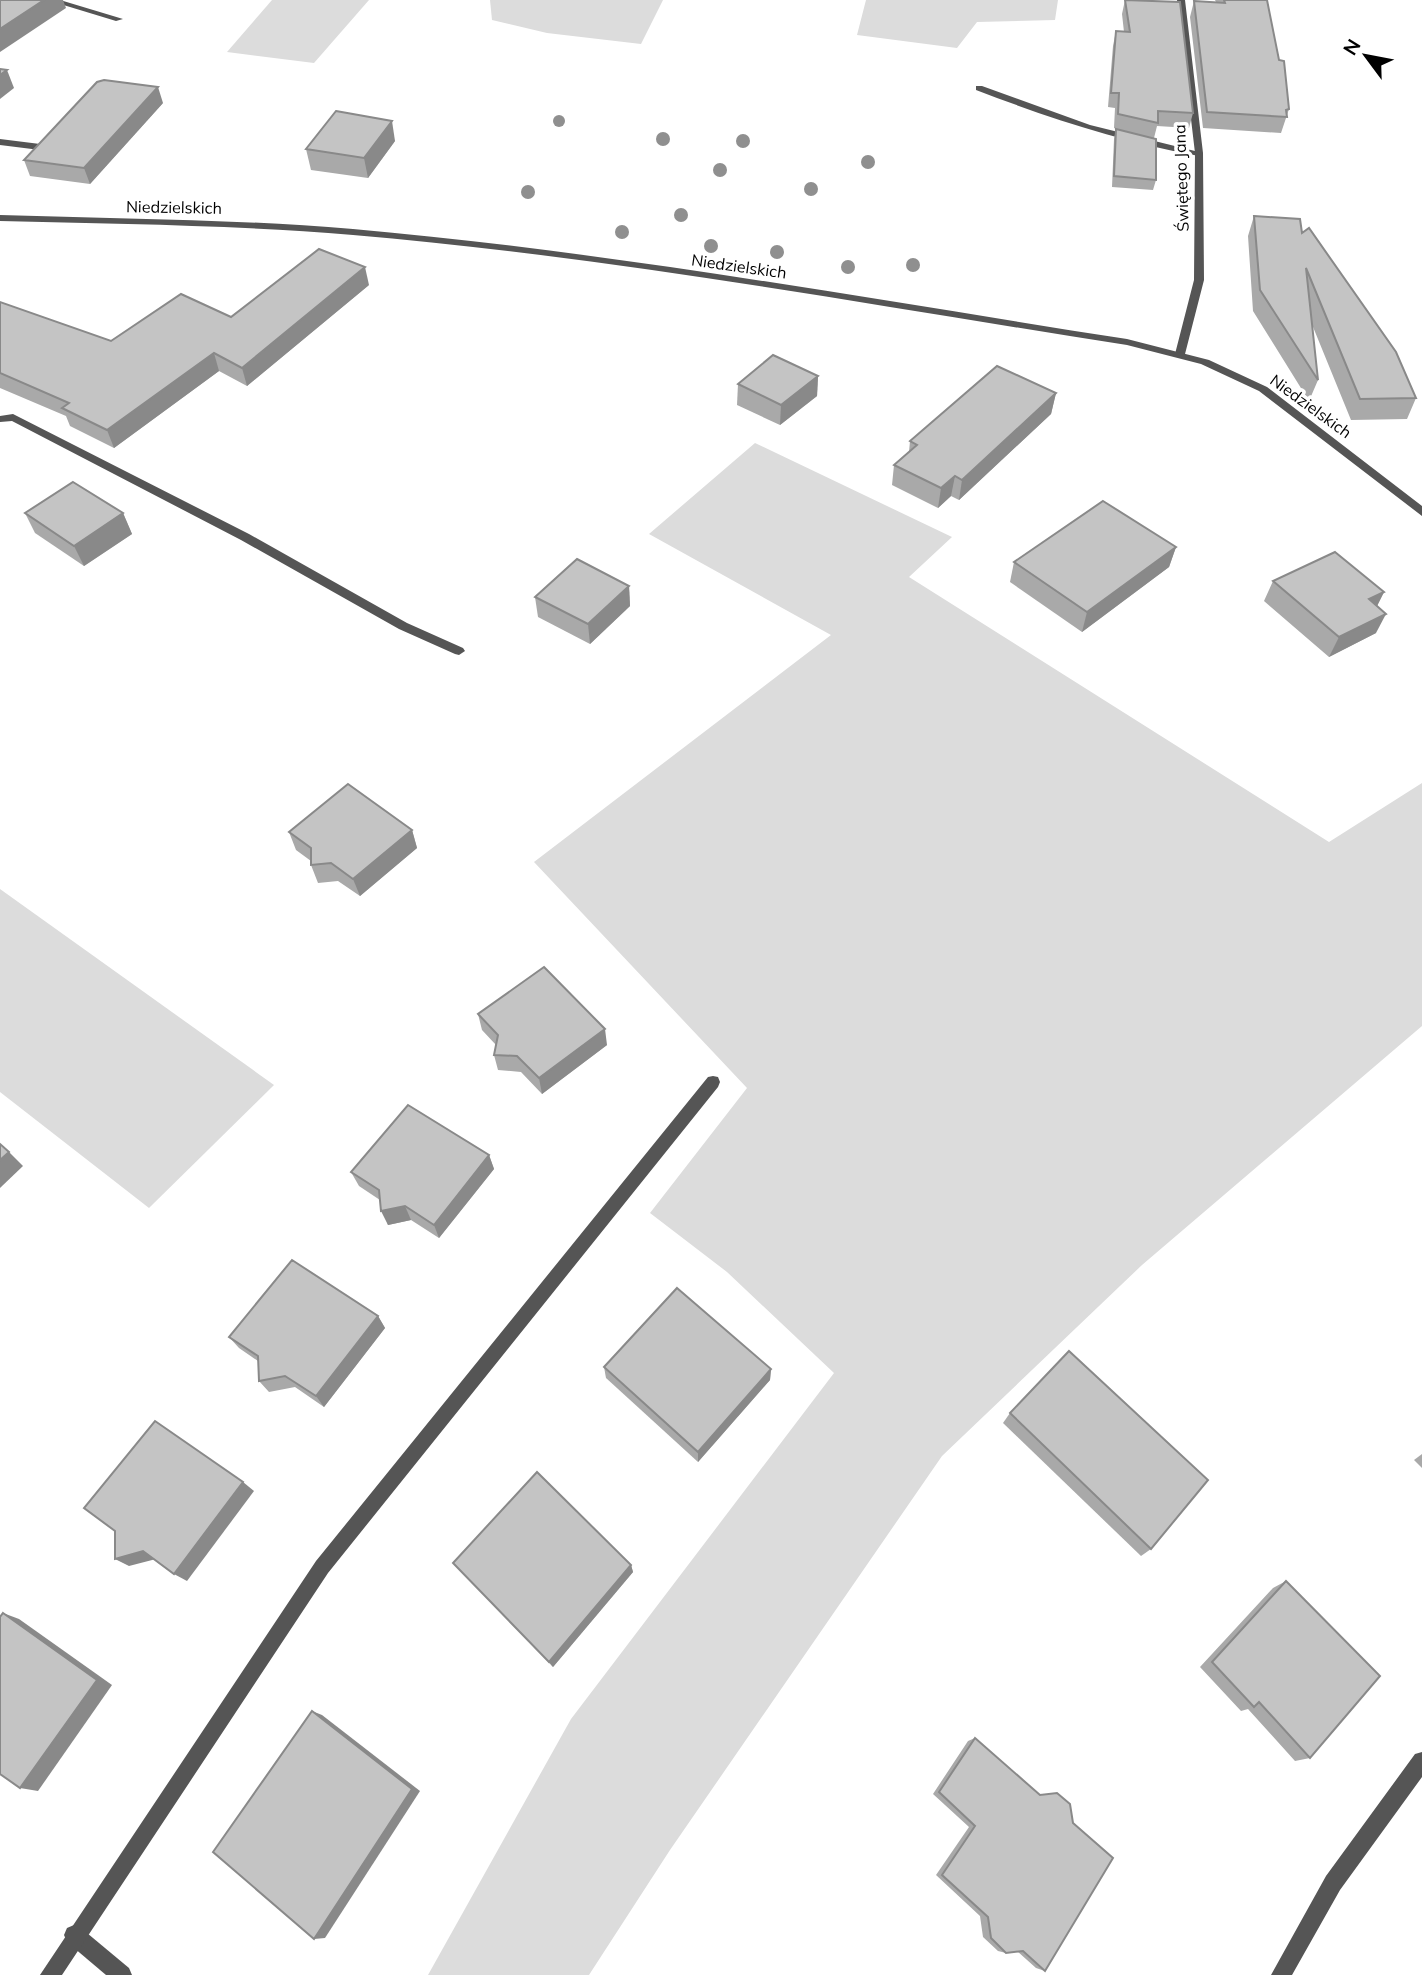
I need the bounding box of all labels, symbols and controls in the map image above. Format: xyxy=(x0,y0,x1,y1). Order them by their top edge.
north arrow xyxy=(1331,21,1401,91)
text: N xyxy=(1338,35,1366,59)
street label: Świętego Jana xyxy=(1169,124,1193,232)
street label: Niedzielskich xyxy=(126,196,222,218)
street label: Niedzielskich xyxy=(690,249,788,283)
street label: Niedzielskich xyxy=(1266,370,1356,442)

